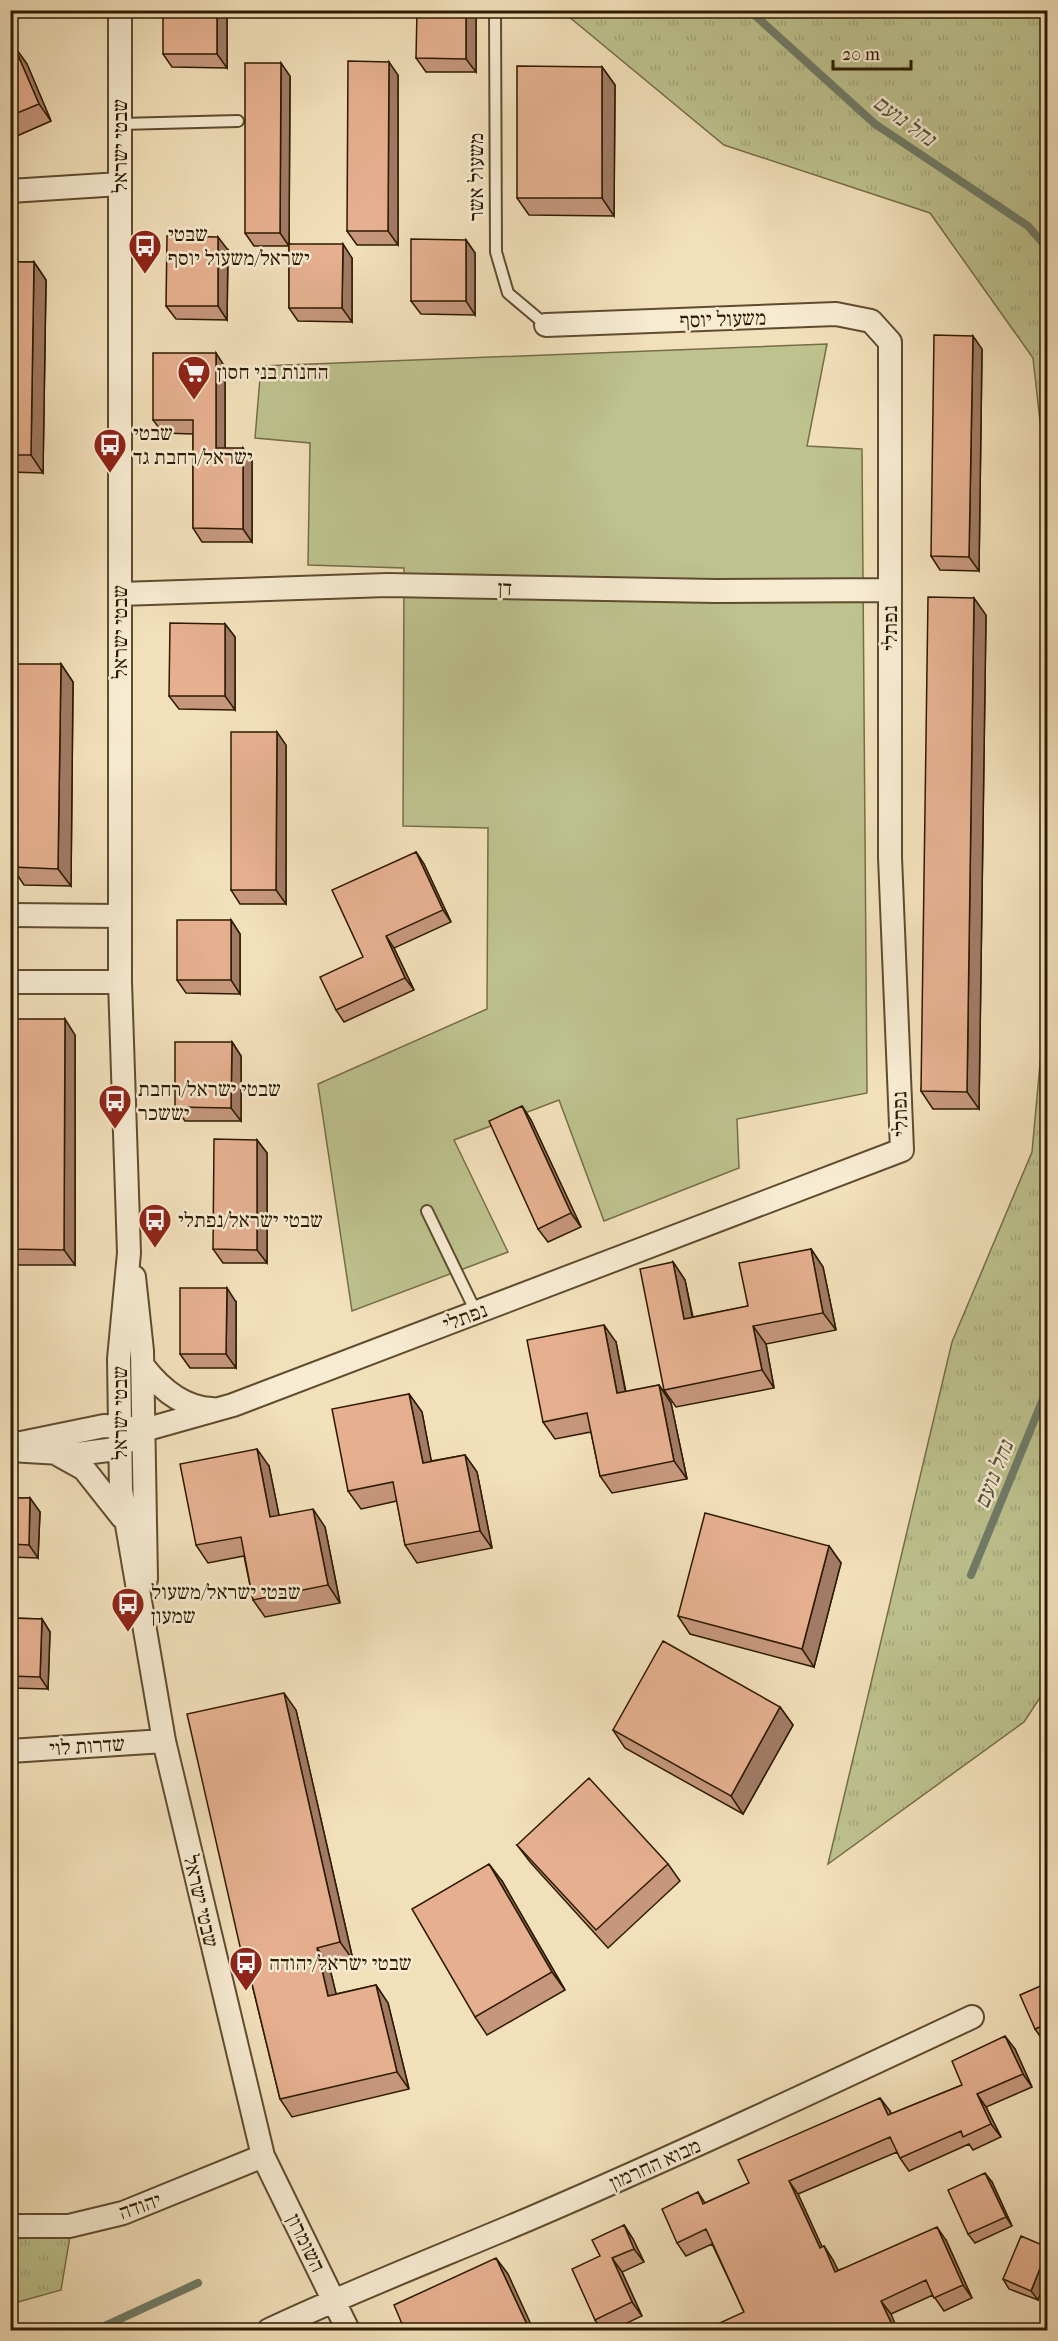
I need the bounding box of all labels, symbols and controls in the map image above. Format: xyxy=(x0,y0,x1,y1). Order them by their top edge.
scale bar xyxy=(833,33,911,71)
text: 20 m xyxy=(842,44,880,65)
water label: נחל נועם xyxy=(868,90,942,153)
street label: שבטי ישראל xyxy=(108,99,132,193)
street label: משעול אשר xyxy=(464,133,488,221)
place label: שבטי ישראל/משעול יוסף xyxy=(168,222,310,270)
bus stop icon: שבטי ישראל/משעול יוסף xyxy=(127,228,163,275)
street label: משעול יוסף xyxy=(679,305,767,333)
supermarket icon: החנות בני חסון xyxy=(176,354,212,401)
place label: החנות בני חסון xyxy=(217,360,329,384)
place label: שבטי ישראל/רחבת גד xyxy=(133,421,253,469)
bus stop icon: שבטי ישראל/רחבת גד xyxy=(92,427,128,474)
street label: דן xyxy=(498,576,512,600)
street label: שבטי ישראל xyxy=(108,585,132,679)
street label: נפתלי xyxy=(878,605,902,651)
place label: שבטי ישראל/רחבת יששכר xyxy=(138,1077,281,1125)
bus stop icon: שבטי ישראל/רחבת יששכר xyxy=(97,1083,133,1130)
street label: נפתלי xyxy=(887,1091,913,1137)
bus stop icon: שבטי ישראל/נפתלי xyxy=(137,1202,173,1249)
place label: שבטי ישראל/נפתלי xyxy=(178,1208,323,1232)
street label: נפתלי xyxy=(439,1298,491,1336)
street label: שבטי ישראל xyxy=(108,1366,132,1460)
water label: נחל נועם xyxy=(969,1435,1020,1512)
place label: שבטי ישראל/משעול שמעון xyxy=(151,1580,301,1628)
bus stop icon: שבטי ישראל/משעול שמעון xyxy=(110,1586,146,1633)
street label: שדרות לוי xyxy=(48,1731,126,1761)
street label: שבטי ישראל xyxy=(179,1852,223,1950)
bus stop icon: שבטי ישראל/יהודה xyxy=(228,1945,264,1992)
place label: שבטי ישראל/יהודה xyxy=(269,1951,412,1975)
street label: מבוא החרמון xyxy=(606,2133,704,2195)
street label: יהודה xyxy=(116,2188,165,2224)
street label: השומרון xyxy=(282,2210,330,2276)

